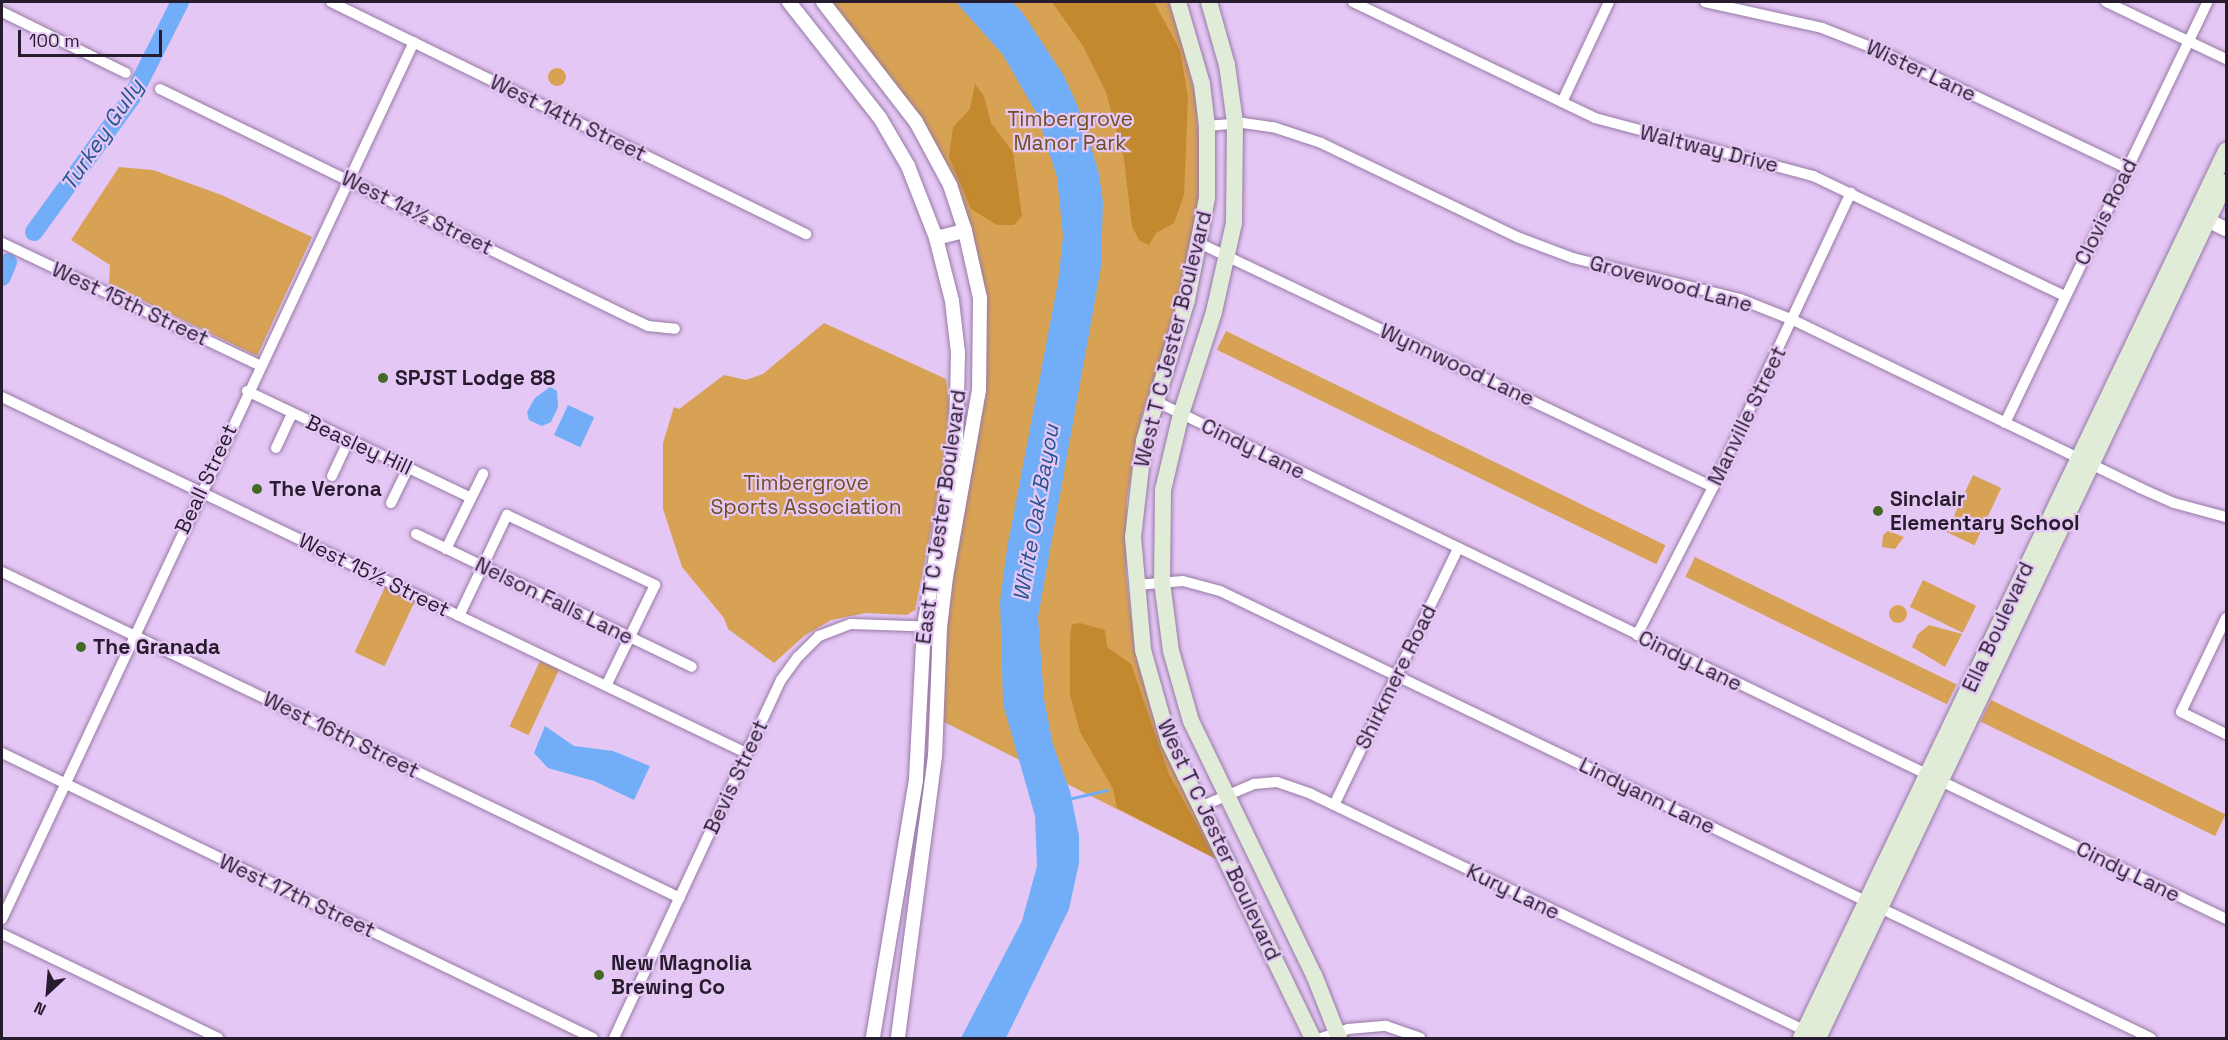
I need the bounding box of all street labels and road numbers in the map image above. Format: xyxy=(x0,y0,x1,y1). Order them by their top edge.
street label: Wister Lane xyxy=(1862,35,1980,107)
street label: West 14th Street xyxy=(486,69,650,167)
street label: Waltway Drive xyxy=(1637,120,1781,178)
street label: Clovis Road xyxy=(2069,155,2143,269)
street label: West 14½ Street xyxy=(337,165,497,261)
street label: West T C Jester Boulevard xyxy=(1129,208,1217,470)
street label: Grovewood Lane xyxy=(1587,250,1755,318)
street label: West 15th Street xyxy=(48,257,212,351)
street label: Wynnwood Lane xyxy=(1376,318,1538,412)
street label: Manville Street xyxy=(1702,342,1792,490)
street label: East T C Jester Boulevard xyxy=(911,388,971,646)
street label: Beasley Hill xyxy=(302,409,416,481)
street label: Cindy Lane xyxy=(1197,413,1309,485)
street label: Beall Street xyxy=(170,420,242,538)
street label: West 15½ Street xyxy=(294,528,454,622)
street label: Nelson Falls Lane xyxy=(471,552,637,650)
street label: Ella Boulevard xyxy=(1957,558,2039,696)
street label: Shirkmere Road xyxy=(1350,601,1442,753)
street label: Cindy Lane xyxy=(1634,625,1746,697)
street label: West 16th Street xyxy=(259,686,423,784)
street label: West T C Jester Boulevard xyxy=(1152,715,1286,965)
street label: Bevis Street xyxy=(699,716,773,838)
street label: Lindyann Lane xyxy=(1575,752,1719,840)
street label: Cindy Lane xyxy=(2072,836,2184,908)
street label: West 17th Street xyxy=(215,849,379,943)
street label: Kury Lane xyxy=(1462,859,1564,925)

